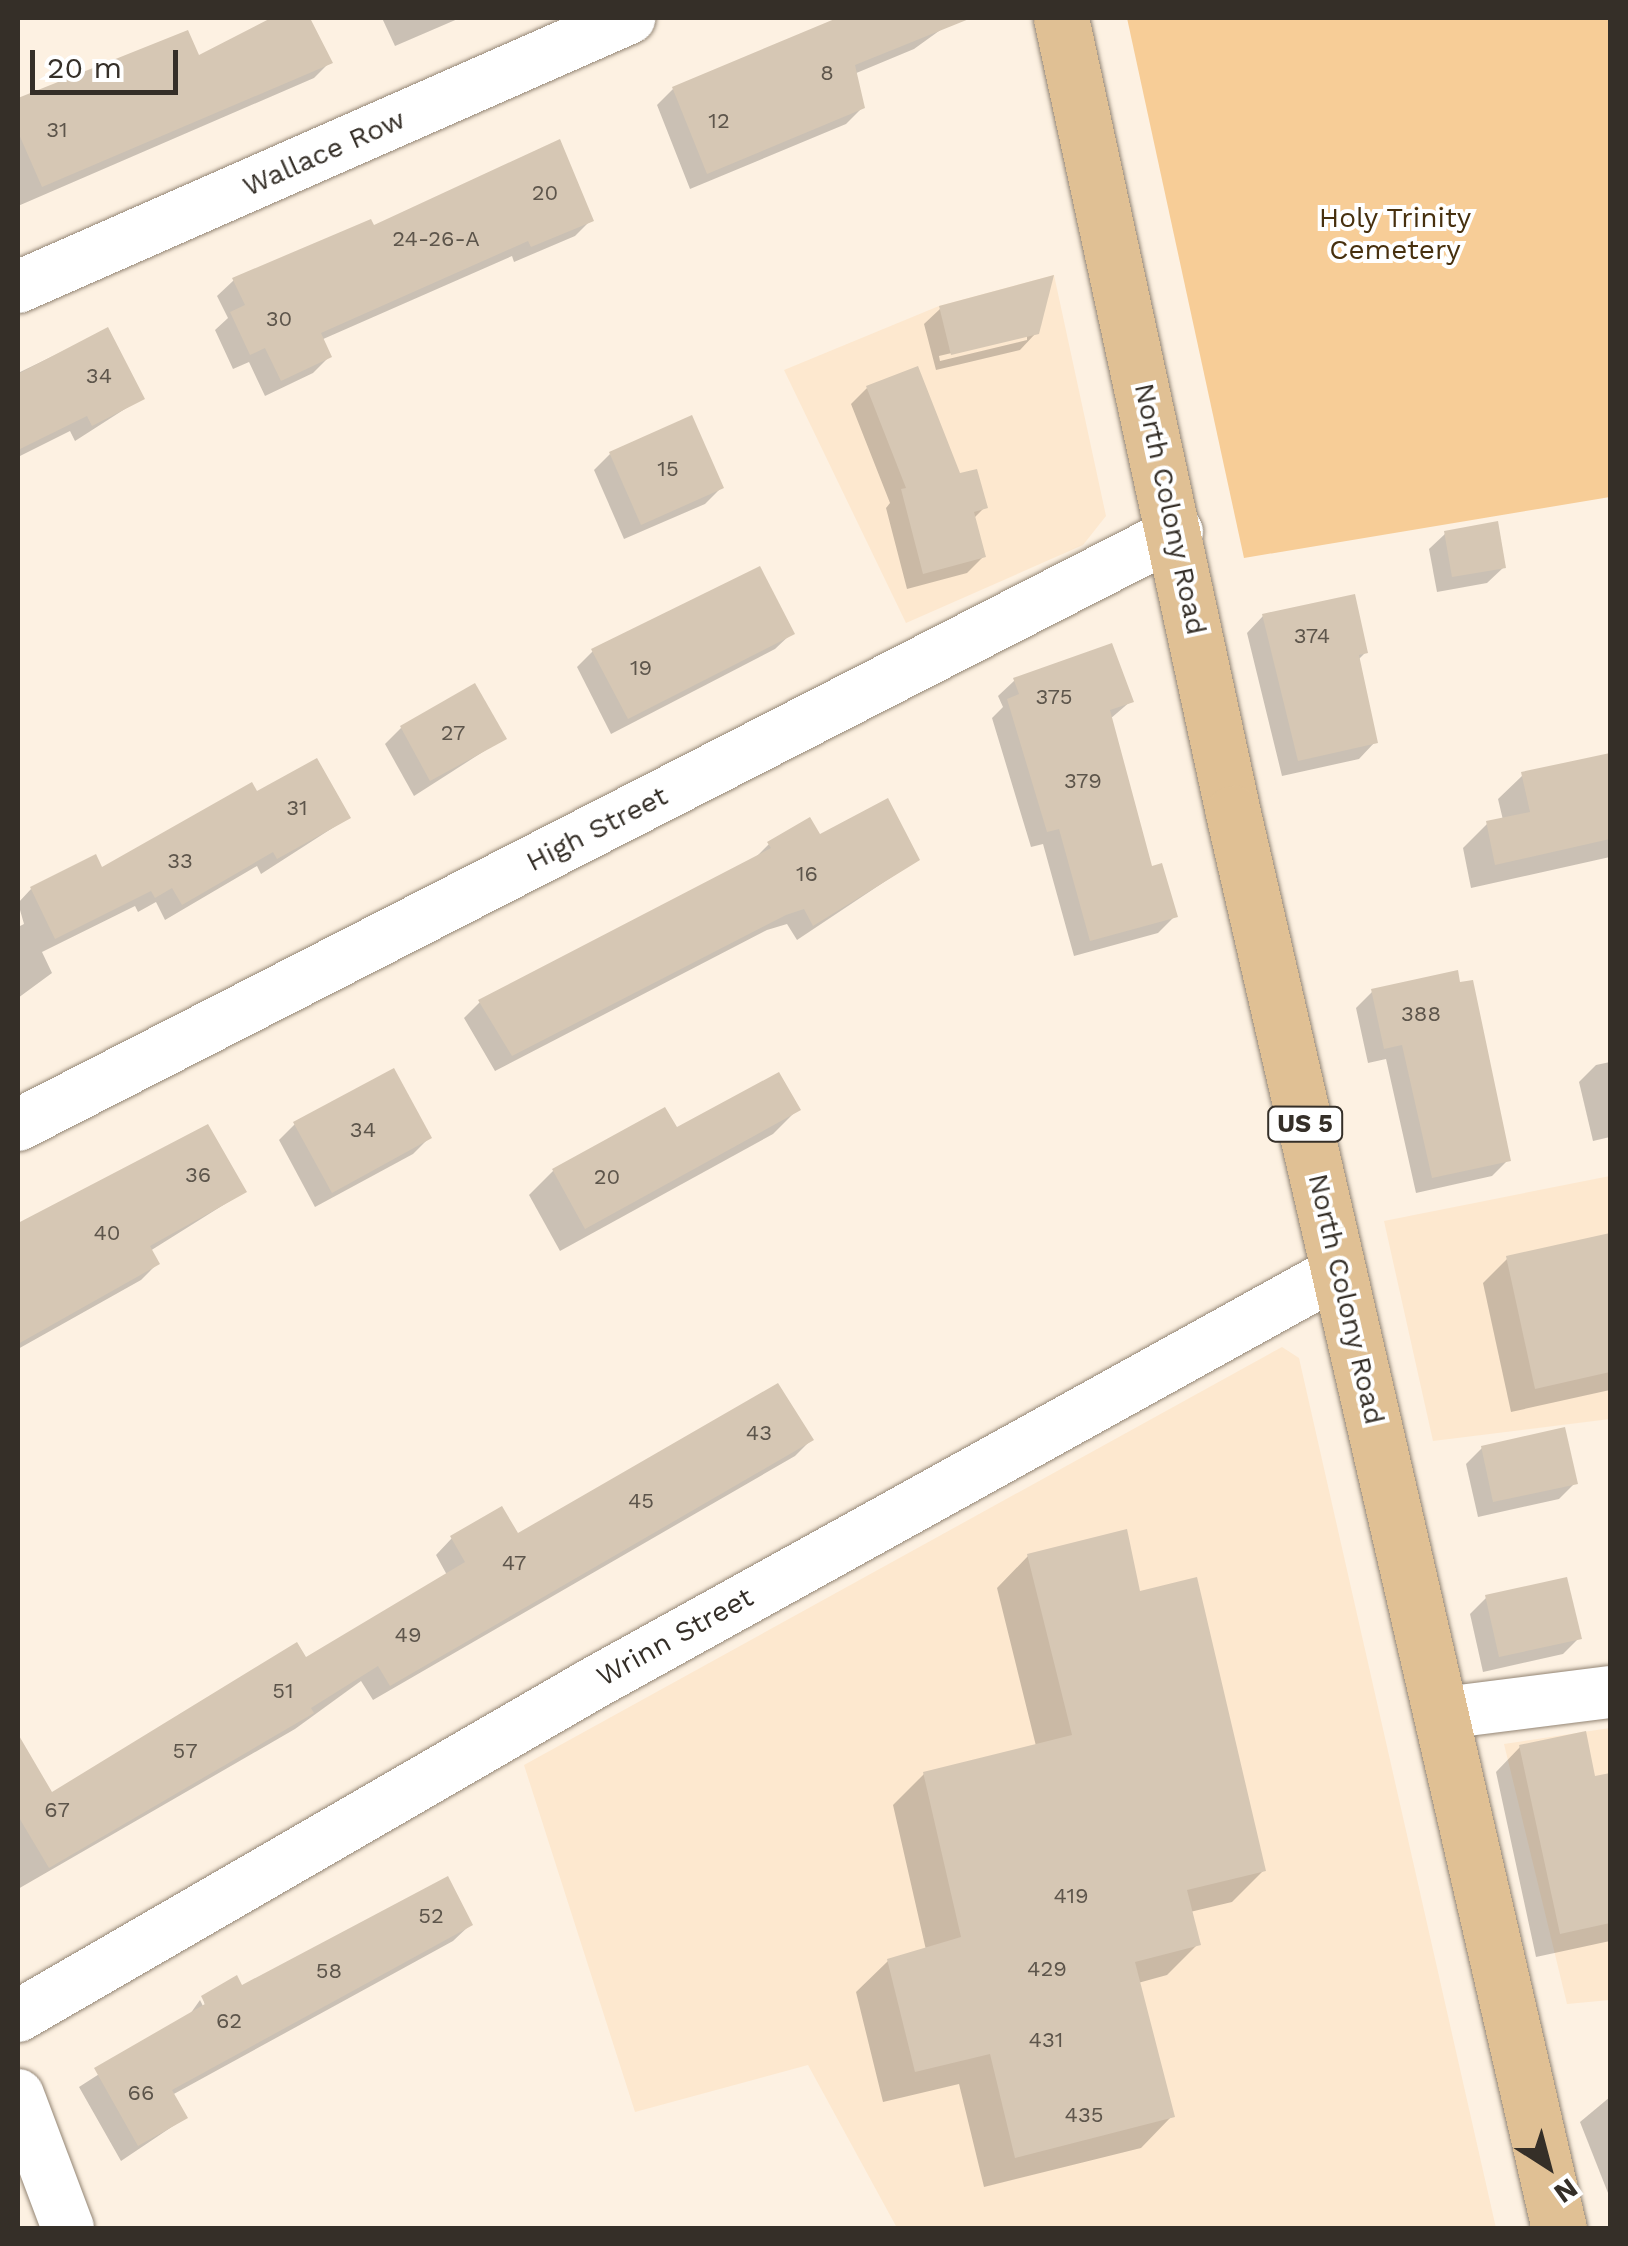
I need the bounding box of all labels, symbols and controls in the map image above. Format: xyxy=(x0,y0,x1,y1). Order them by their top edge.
scale bar xyxy=(35,30,182,92)
text: 20 m xyxy=(47,50,122,85)
house number: 8 xyxy=(820,60,834,86)
street label: Wallace Row xyxy=(238,102,410,204)
house number: 12 xyxy=(708,108,730,134)
house number: 31 xyxy=(46,117,68,143)
house number: 20 xyxy=(532,180,558,206)
park label: Holy Trinity Cemetery xyxy=(1318,201,1472,267)
house number: 24-26-A xyxy=(392,226,480,252)
house number: 30 xyxy=(266,306,292,332)
house number: 34 xyxy=(86,363,112,389)
street label: North Colony Road xyxy=(1127,380,1213,638)
house number: 15 xyxy=(657,456,679,482)
house number: 374 xyxy=(1294,623,1330,649)
house number: 19 xyxy=(630,655,652,681)
house number: 375 xyxy=(1035,684,1073,710)
house number: 27 xyxy=(441,720,465,746)
house number: 379 xyxy=(1064,768,1102,794)
street label: High Street xyxy=(521,779,673,879)
house number: 31 xyxy=(286,795,308,821)
house number: 33 xyxy=(167,848,193,874)
house number: 16 xyxy=(796,861,818,887)
house number: 388 xyxy=(1401,1001,1441,1027)
road number: US 5 xyxy=(1265,1104,1345,1144)
house number: 34 xyxy=(350,1117,376,1143)
house number: 36 xyxy=(185,1162,211,1188)
house number: 20 xyxy=(594,1164,620,1190)
street label: North Colony Road xyxy=(1301,1170,1391,1428)
house number: 40 xyxy=(93,1220,121,1246)
house number: 43 xyxy=(746,1420,772,1446)
house number: 45 xyxy=(628,1488,654,1514)
house number: 47 xyxy=(502,1550,526,1576)
street label: Wrinn Street xyxy=(591,1580,759,1694)
house number: 49 xyxy=(394,1622,422,1648)
house number: 51 xyxy=(272,1678,294,1704)
house number: 57 xyxy=(172,1738,198,1764)
house number: 67 xyxy=(44,1797,70,1823)
house number: 419 xyxy=(1053,1883,1089,1909)
house number: 52 xyxy=(418,1903,444,1929)
house number: 429 xyxy=(1027,1956,1067,1982)
house number: 58 xyxy=(316,1958,342,1984)
house number: 62 xyxy=(216,2008,242,2034)
house number: 431 xyxy=(1029,2027,1063,2053)
house number: 66 xyxy=(128,2080,154,2106)
house number: 435 xyxy=(1064,2102,1104,2128)
north arrow xyxy=(1498,2116,1598,2216)
text: N xyxy=(1548,2171,1584,2210)

